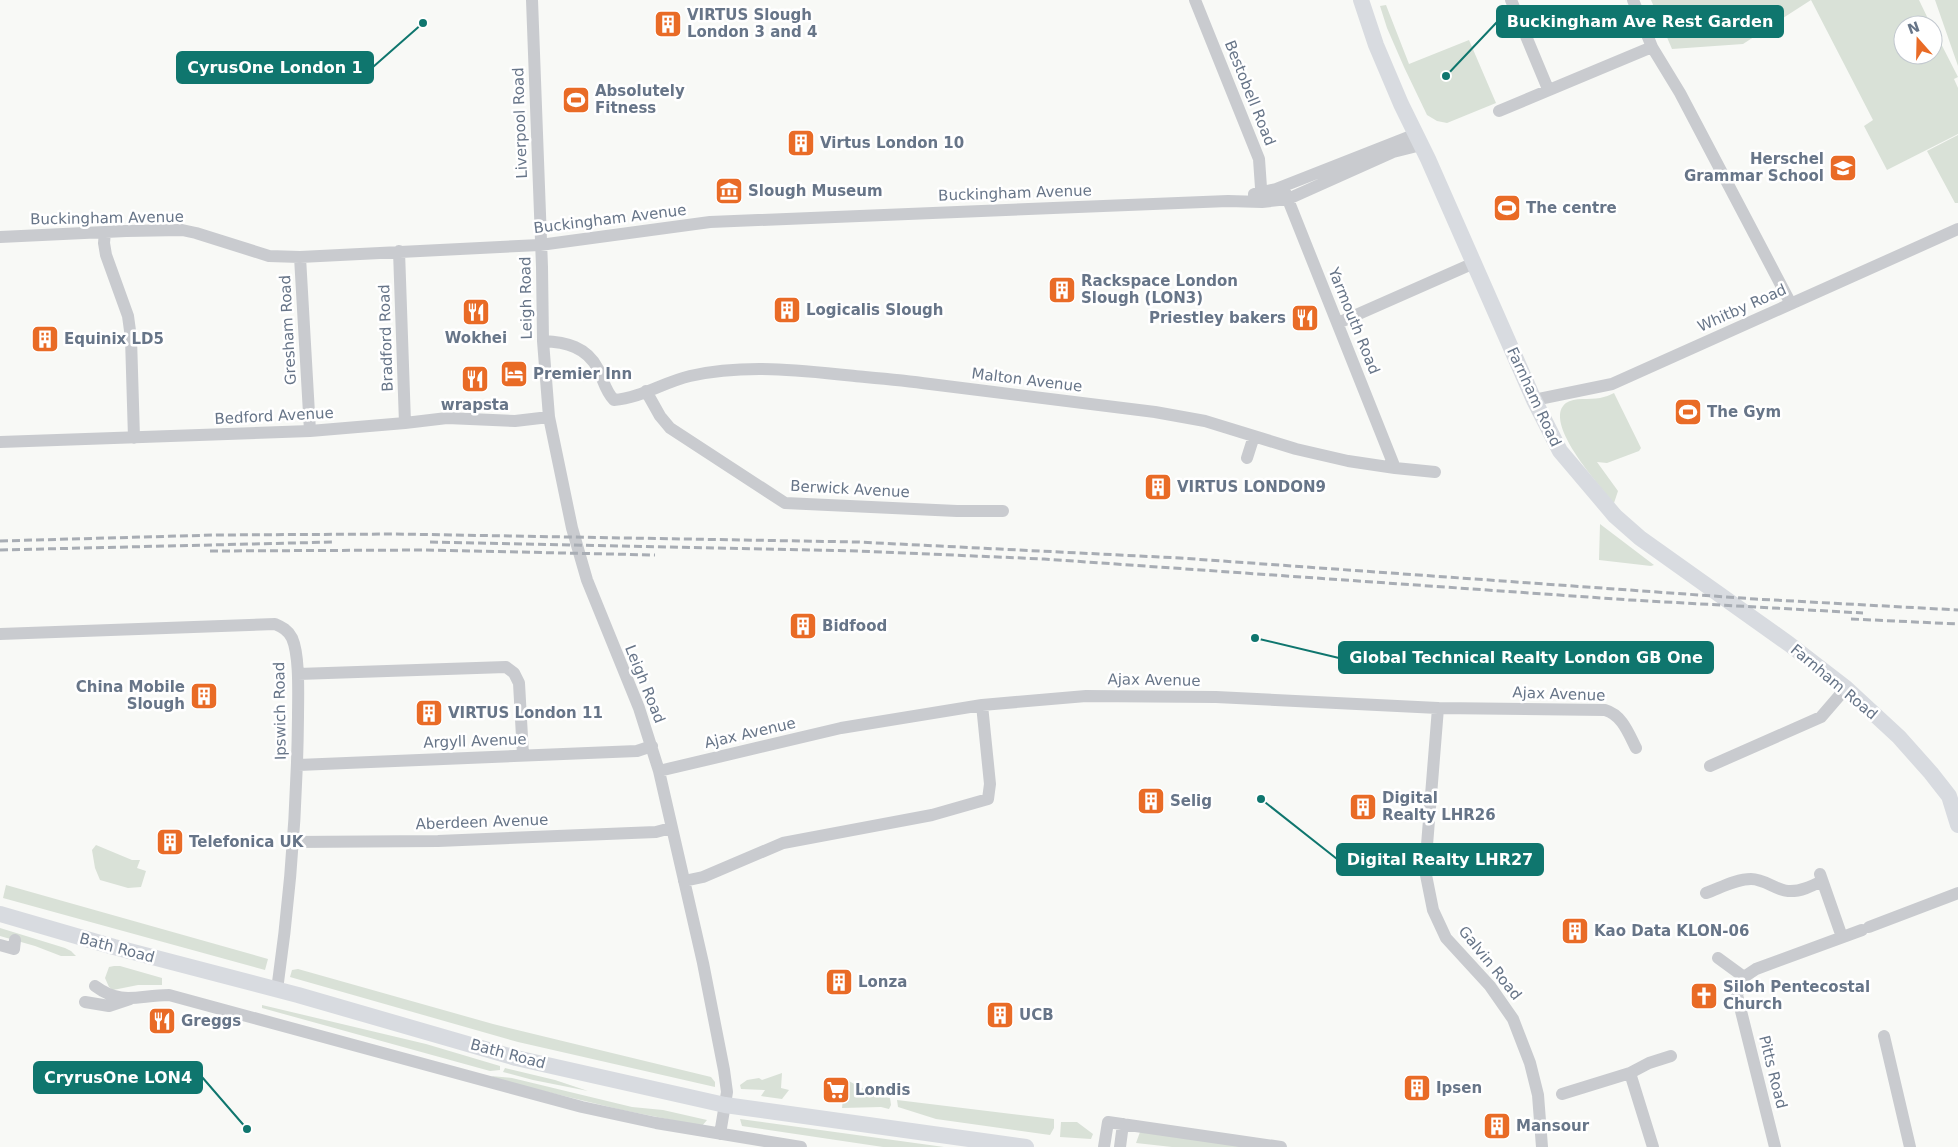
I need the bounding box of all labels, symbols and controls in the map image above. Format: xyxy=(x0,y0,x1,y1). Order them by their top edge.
place label: VIRTUS Slough London 3 and 4 xyxy=(687,6,817,41)
callout: Buckingham Ave Rest Garden xyxy=(1497,6,1783,37)
building icon: VIRTUS Slough London 3 and 4 xyxy=(653,9,683,39)
text: Buckingham Ave Rest Garden xyxy=(1507,12,1773,31)
north arrow xyxy=(1893,15,1943,65)
text: N xyxy=(1905,18,1922,37)
street label: Bestobell Road xyxy=(1221,38,1279,148)
callout: CyrusOne London 1 xyxy=(177,52,373,83)
text: CyrusOne London 1 xyxy=(187,58,363,77)
street label: Liverpool Road xyxy=(509,67,531,179)
place label: Absolutely Fitness xyxy=(595,82,685,117)
sports icon: Absolutely Fitness xyxy=(561,85,591,115)
building icon: Virtus London 10 xyxy=(786,128,816,158)
place label: Virtus London 10 xyxy=(820,134,964,152)
place label: Herschel Grammar School xyxy=(1684,150,1824,185)
school or university icon: Herschel Grammar School xyxy=(1828,153,1858,183)
museum icon: Slough Museum xyxy=(714,176,744,206)
street label: Buckingham Avenue xyxy=(938,181,1092,205)
place label: Slough Museum xyxy=(748,182,883,200)
sports icon: The centre xyxy=(1492,193,1522,223)
place label: The centre xyxy=(1526,199,1617,217)
street label: Buckingham Avenue xyxy=(533,201,687,237)
street label: Buckingham Avenue xyxy=(30,208,184,228)
street label: Leigh Road xyxy=(516,256,536,340)
street label: Yarmouth Road xyxy=(1324,264,1384,377)
place label: Rackspace London Slough (LON3) xyxy=(1081,272,1238,307)
street label: Gresham Road xyxy=(276,274,300,386)
building icon: Rackspace London Slough (LON3) xyxy=(1047,275,1077,305)
street label: Whitby Road xyxy=(1695,280,1789,336)
street label: Bradford Road xyxy=(375,284,397,392)
building icon: Logicalis Slough xyxy=(772,295,802,325)
restaurant icon: Wokhei xyxy=(461,297,491,327)
place label: Logicalis Slough xyxy=(806,301,944,319)
restaurant icon: Priestley bakers xyxy=(1290,303,1320,333)
place label: Priestley bakers xyxy=(1149,309,1286,327)
building icon: Equinix LD5 xyxy=(30,324,60,354)
place label: Wokhei xyxy=(445,329,507,347)
place label: Equinix LD5 xyxy=(64,330,164,348)
street label: Farnham Road xyxy=(1503,344,1565,450)
hotel icon: Premier Inn xyxy=(499,359,529,389)
restaurant icon: wrapsta xyxy=(460,364,490,394)
street label: Malton Avenue xyxy=(971,364,1083,396)
place label: Premier Inn xyxy=(533,365,632,383)
place label: wrapsta xyxy=(441,396,509,414)
sports icon: The Gym xyxy=(1673,397,1703,427)
place label: The Gym xyxy=(1707,403,1781,421)
street label: Bedford Avenue xyxy=(214,404,334,428)
building icon: VIRTUS LONDON9 xyxy=(1143,472,1173,502)
street label: Berwick Avenue xyxy=(790,477,910,501)
place label: VIRTUS LONDON9 xyxy=(1177,478,1326,496)
building icon: Bidfood xyxy=(788,611,818,641)
place label: Bidfood xyxy=(822,617,887,635)
street label: Farnham Road xyxy=(1787,641,1881,723)
street label: Leigh Road xyxy=(621,642,669,726)
callout: Global Technical Realty London GB One xyxy=(1339,642,1713,673)
text: Global Technical Realty London GB One xyxy=(1349,648,1703,667)
street label: Ipswich Road xyxy=(270,662,290,760)
street label: Ajax Avenue xyxy=(1107,670,1201,690)
place label: China Mobile Slough xyxy=(76,678,185,713)
building icon: China Mobile Slough xyxy=(189,681,219,711)
street label: Ajax Avenue xyxy=(1512,683,1606,705)
building icon: VIRTUS London 11 xyxy=(414,698,444,728)
place label: VIRTUS London 11 xyxy=(448,704,603,722)
street label: Ajax Avenue xyxy=(703,714,797,752)
street label: Argyll Avenue xyxy=(423,730,527,752)
building icon: Selig xyxy=(1136,786,1166,816)
place label: Digital Realty LHR26 xyxy=(1382,789,1496,824)
place label: Selig xyxy=(1170,792,1212,810)
building icon: Digital Realty LHR26 xyxy=(1348,792,1378,822)
street label: Aberdeen Avenue xyxy=(415,811,549,833)
building icon: Telefonica UK xyxy=(155,827,185,857)
place label: Telefonica UK xyxy=(189,833,305,851)
callout: Digital Realty LHR27 xyxy=(1337,844,1543,875)
text: Digital Realty LHR27 xyxy=(1347,850,1533,869)
building icon: Kao Data KLON-06 xyxy=(1560,916,1590,946)
street label: Galvin Road xyxy=(1455,922,1525,1004)
place label: Kao Data KLON-06 xyxy=(1594,922,1749,940)
street label: Bath Road xyxy=(77,929,157,967)
building icon: Lonza xyxy=(824,967,854,997)
place label: Lonza xyxy=(858,973,907,991)
place label: Siloh Pentecostal Church xyxy=(1723,978,1870,1013)
church icon: Siloh Pentecostal Church xyxy=(1689,981,1719,1011)
building icon: UCB xyxy=(985,1000,1015,1030)
restaurant icon: Greggs xyxy=(147,1006,177,1036)
place label: UCB xyxy=(1019,1006,1054,1024)
place label: Greggs xyxy=(181,1012,241,1030)
street label: Pitts Road xyxy=(1755,1033,1791,1111)
street label: Bath Road xyxy=(468,1035,548,1073)
callout: CryrusOne LON4 xyxy=(34,1062,202,1093)
text: CryrusOne LON4 xyxy=(44,1068,192,1087)
building icon: Ipsen xyxy=(1402,1073,1432,1103)
supermarket icon: Londis xyxy=(821,1075,851,1105)
place label: Ipsen xyxy=(1436,1079,1482,1097)
place label: Londis xyxy=(855,1081,910,1099)
building icon: Mansour xyxy=(1482,1111,1512,1141)
place label: Mansour xyxy=(1516,1117,1590,1135)

